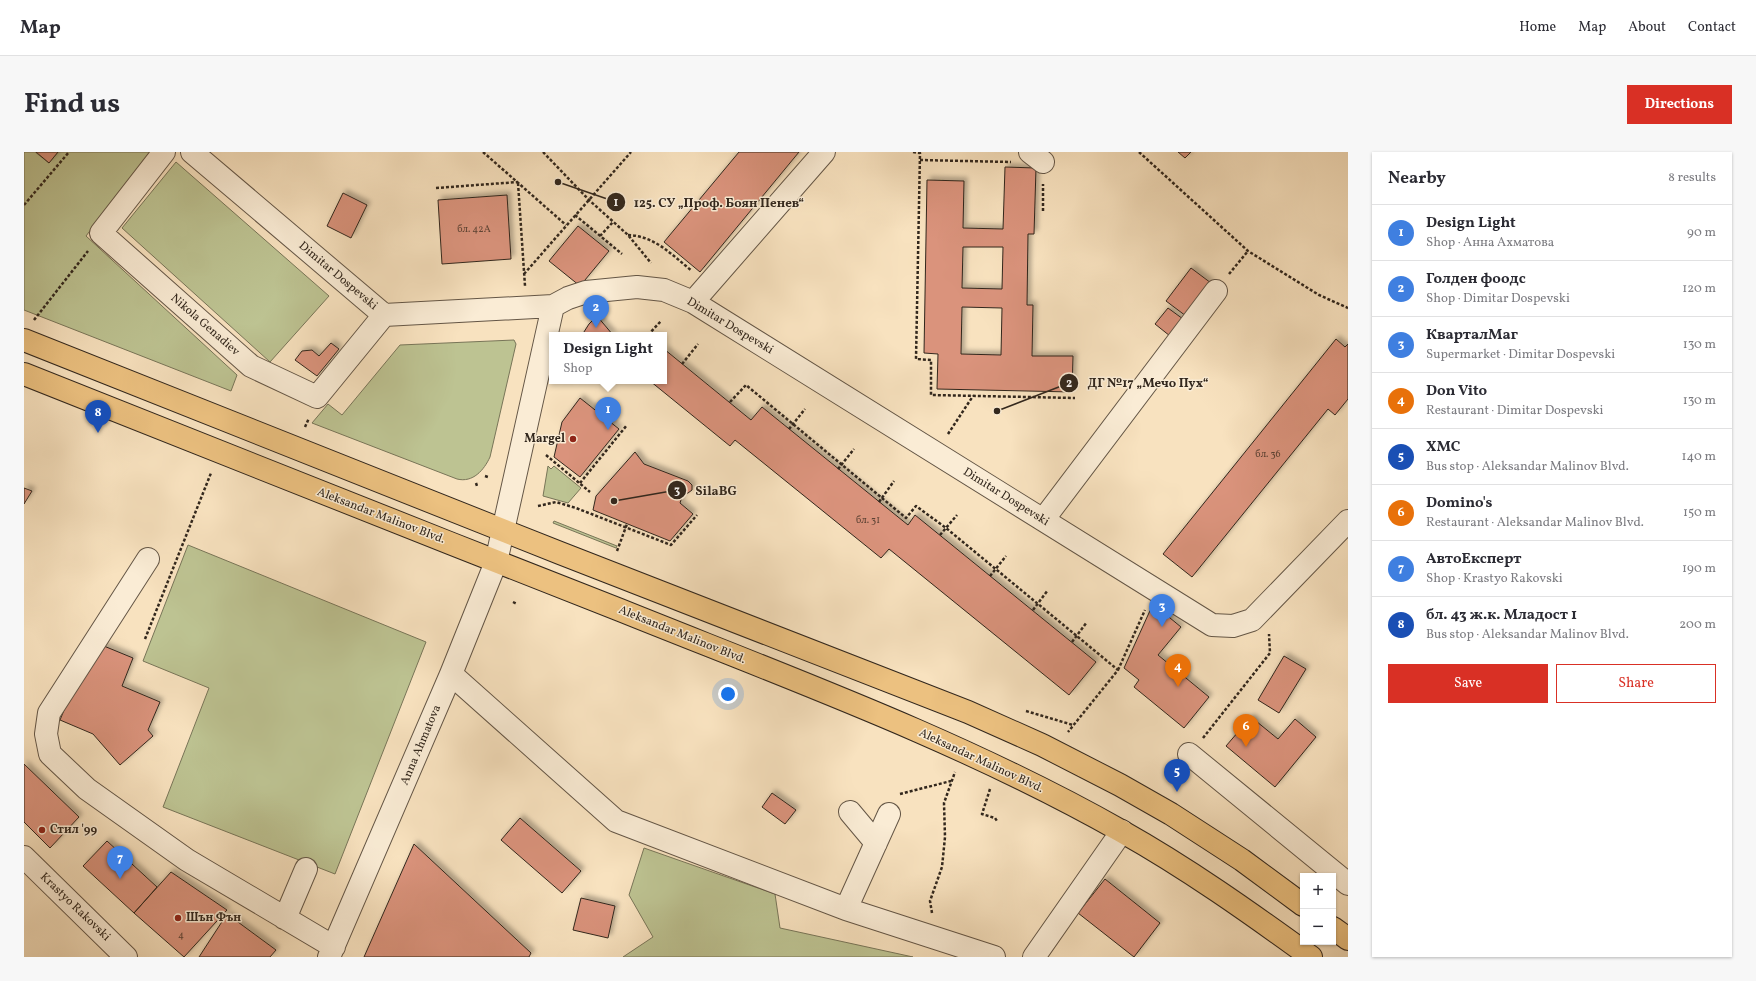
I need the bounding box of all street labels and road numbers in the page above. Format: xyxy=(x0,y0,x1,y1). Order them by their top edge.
street label: Dimitar Dospevski xyxy=(295,238,381,314)
street label: Nikola Genadiev xyxy=(167,290,244,360)
street label: Dimitar Dospevski xyxy=(684,294,777,358)
street label: Dimitar Dospevski xyxy=(960,464,1052,530)
street label: Aleksandar Malinov Blvd. xyxy=(315,484,447,548)
street label: Aleksandar Malinov Blvd. xyxy=(616,602,748,668)
street label: Anna Ahmatova xyxy=(397,702,445,788)
street label: Aleksandar Malinov Blvd. xyxy=(916,725,1046,797)
street label: Krastyo Rakovski xyxy=(36,869,114,945)

